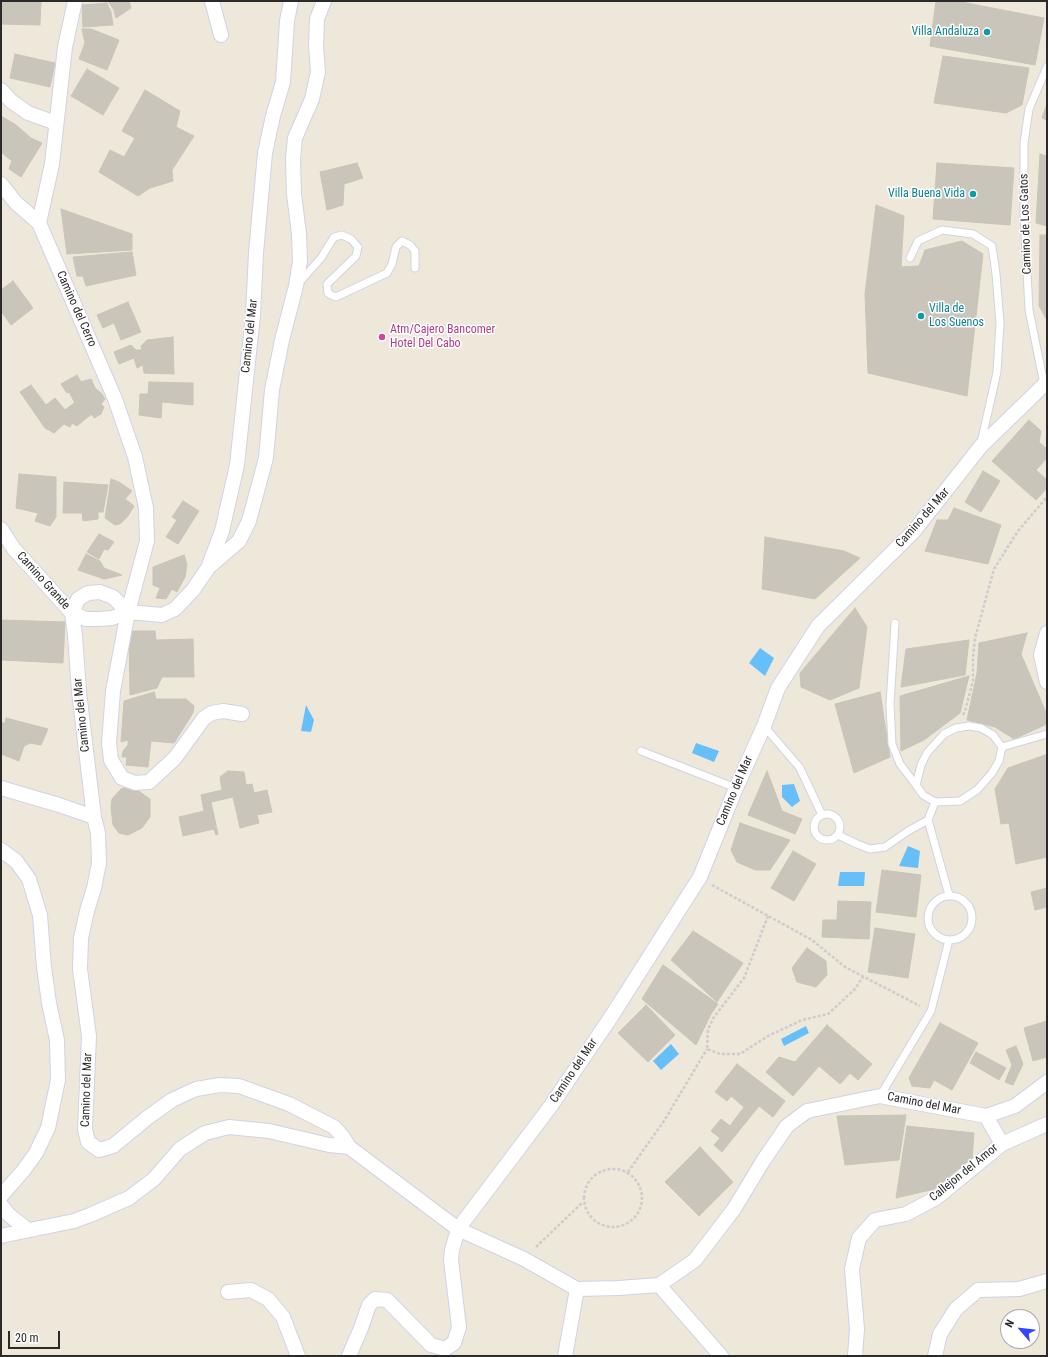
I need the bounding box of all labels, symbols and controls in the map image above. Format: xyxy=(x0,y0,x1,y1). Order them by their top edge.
place label: Villa Andaluza xyxy=(912,25,979,39)
marker: Villa Andaluza xyxy=(982,27,992,37)
street label: Camino de Los Gatos xyxy=(1017,173,1035,275)
place label: Villa Buena Vida xyxy=(888,187,965,201)
marker: Villa Buena Vida xyxy=(968,189,978,199)
street label: Camino del Cerro xyxy=(53,269,99,349)
street label: Camino del Mar xyxy=(239,298,261,374)
place label: Villa de Los Suenos xyxy=(929,302,984,330)
marker: Villa de Los Suenos xyxy=(916,311,926,321)
place label: Atm/Cajero Bancomer Hotel Del Cabo xyxy=(390,323,495,351)
marker: Atm/Cajero Bancomer Hotel Del Cabo xyxy=(377,332,387,342)
street label: Camino del Mar xyxy=(893,485,953,551)
street label: Camino Grande xyxy=(13,549,73,613)
street label: Camino del Mar xyxy=(71,677,93,753)
street label: Camino del Mar xyxy=(714,754,756,828)
street label: Camino del Mar xyxy=(547,1036,601,1106)
street label: Camino del Mar xyxy=(79,1053,95,1127)
street label: Camino del Mar xyxy=(886,1090,962,1118)
street label: Callejon del Amor xyxy=(927,1141,1001,1205)
north arrow xyxy=(1000,1309,1040,1349)
text: N xyxy=(1003,1318,1017,1330)
scale bar xyxy=(10,1323,62,1349)
text: 20 m xyxy=(15,1331,39,1345)

